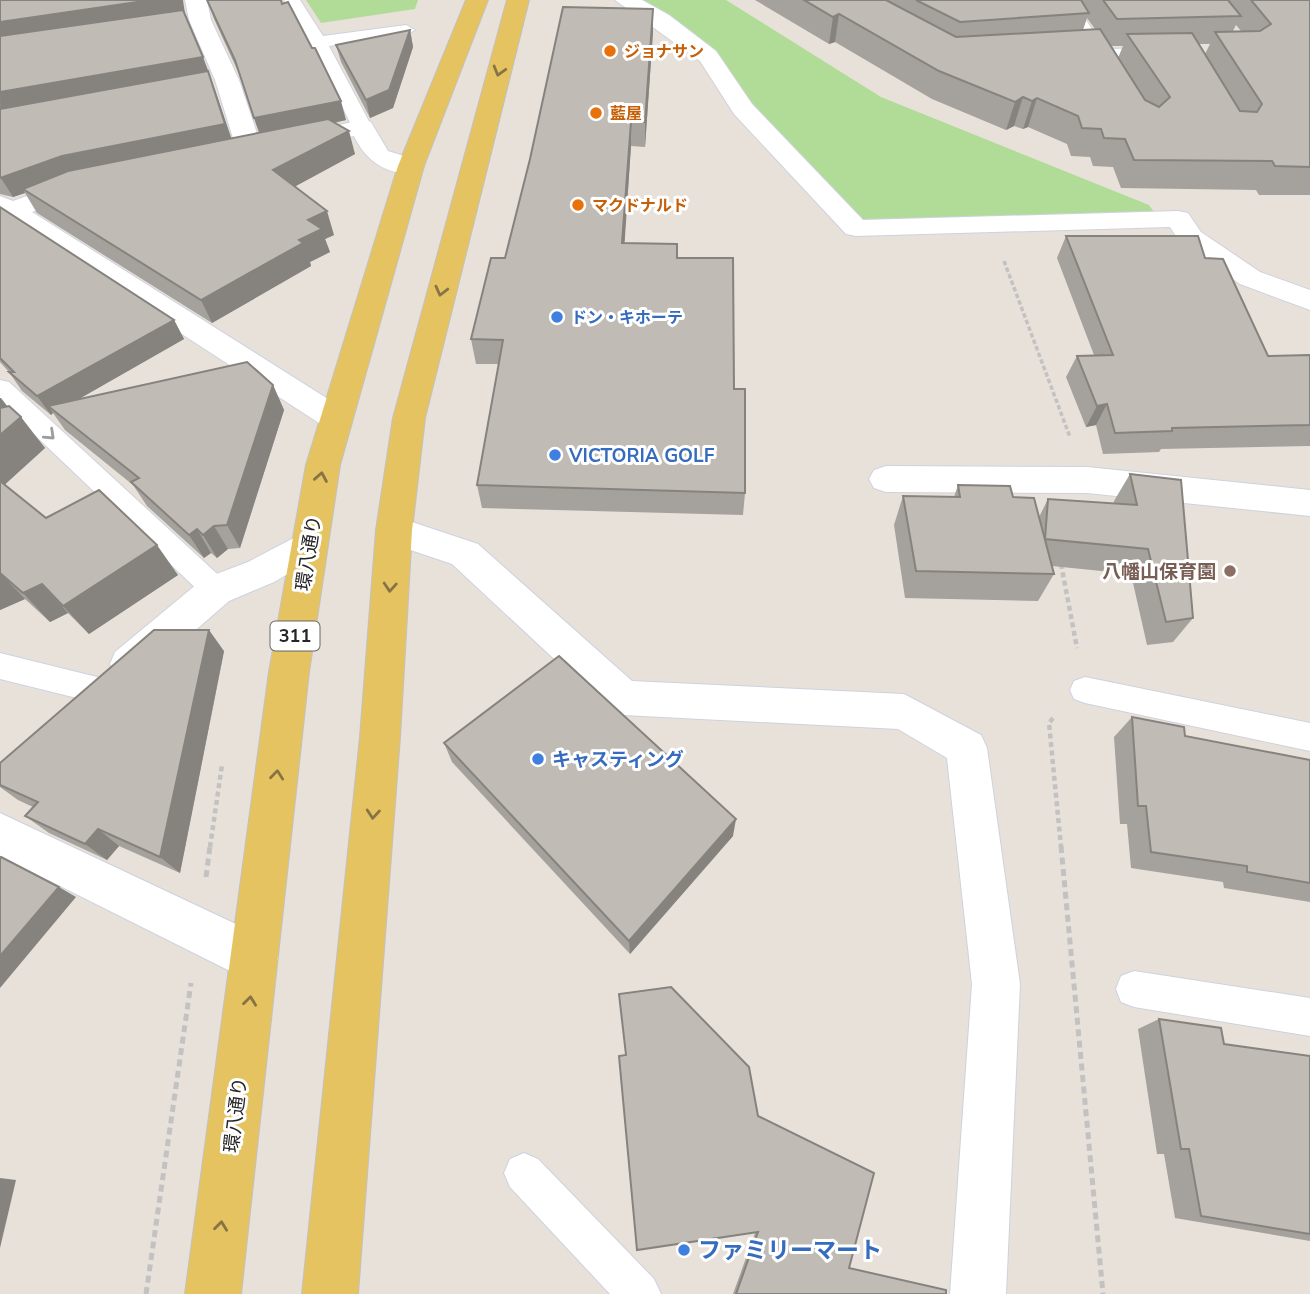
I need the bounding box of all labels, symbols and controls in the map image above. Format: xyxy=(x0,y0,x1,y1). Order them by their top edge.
place label: ジョナサン xyxy=(624,41,704,63)
marker: ジョナサン xyxy=(602,43,618,59)
one-way arrow xyxy=(492,65,507,77)
place label: 藍屋 xyxy=(610,103,642,125)
marker: 藍屋 xyxy=(588,105,604,121)
place label: マクドナルド xyxy=(592,195,688,217)
marker: マクドナルド xyxy=(570,197,586,213)
one-way arrow xyxy=(435,285,449,297)
place label: ドン・キホーテ xyxy=(571,307,683,329)
marker: ドン・キホーテ xyxy=(549,309,565,325)
one-way arrow xyxy=(42,427,55,439)
place label: VICTORIA GOLF xyxy=(568,443,715,469)
marker: VICTORIA GOLF xyxy=(547,447,563,463)
one-way arrow xyxy=(313,471,328,483)
street label: 環八通り xyxy=(290,514,328,593)
place label: 八幡山保育園 xyxy=(1102,559,1216,585)
marker: 八幡山保育園 xyxy=(1222,563,1238,579)
one-way arrow xyxy=(383,582,398,593)
road number: 311 xyxy=(270,622,320,650)
place label: キャスティング xyxy=(552,747,684,773)
marker: キャスティング xyxy=(530,751,546,767)
one-way arrow xyxy=(270,769,285,781)
one-way arrow xyxy=(366,809,381,820)
one-way arrow xyxy=(242,995,257,1006)
street label: 環八通り xyxy=(218,1076,254,1154)
one-way arrow xyxy=(214,1220,229,1232)
place label: ファミリーマート xyxy=(698,1235,882,1266)
marker: ファミリーマート xyxy=(676,1242,692,1258)

